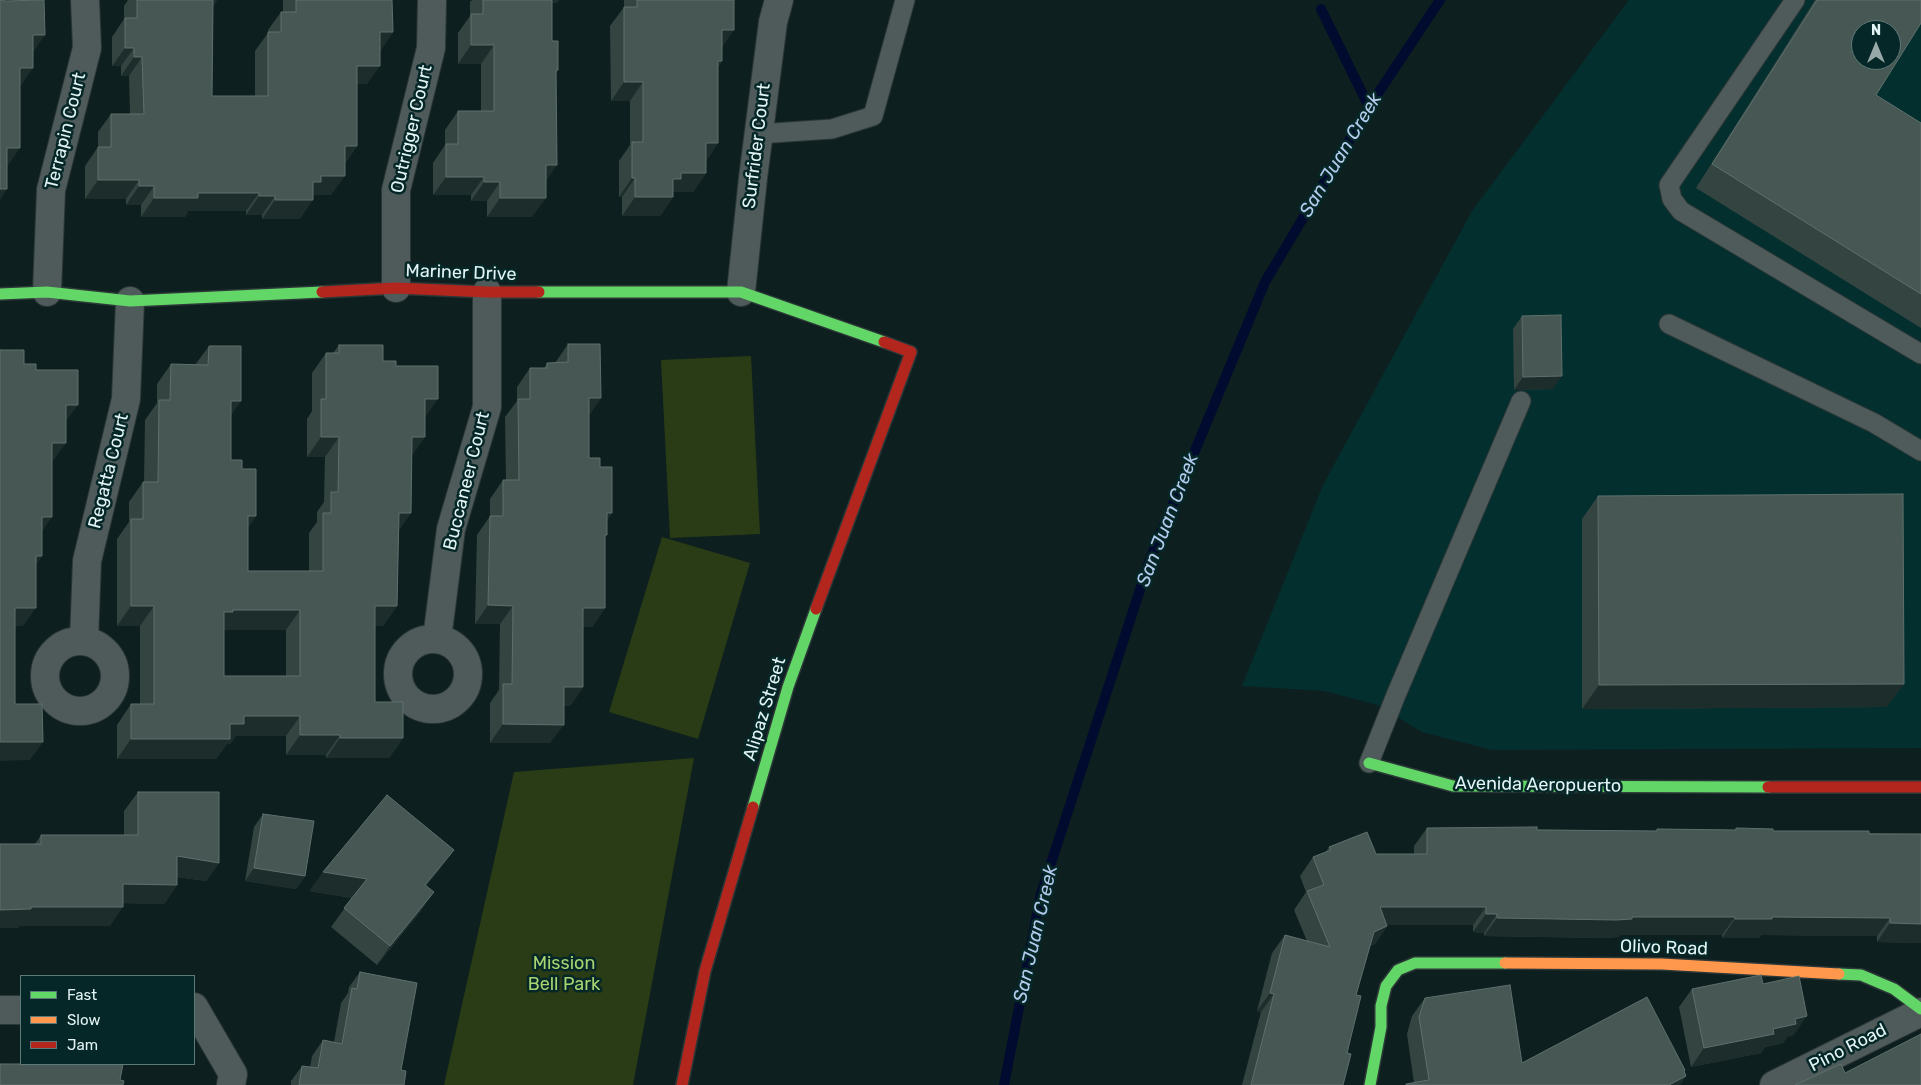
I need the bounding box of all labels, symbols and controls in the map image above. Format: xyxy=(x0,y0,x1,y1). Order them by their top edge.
north arrow xyxy=(1851,20,1901,70)
text: N xyxy=(1871,22,1881,39)
street label: Outrigger Court xyxy=(387,63,437,195)
street label: Terrapin Court xyxy=(41,70,91,192)
street label: Surfrider Court xyxy=(739,82,775,210)
water label: San Juan Creek xyxy=(1295,89,1387,221)
street label: Mariner Drive xyxy=(405,260,517,286)
street label: Buccaneer Court xyxy=(439,409,495,553)
street label: Regatta Court xyxy=(84,411,134,531)
water label: San Juan Creek xyxy=(1132,450,1204,590)
street label: Alipaz Street xyxy=(739,655,791,763)
street label: Avenida Aeropuerto xyxy=(1455,773,1621,797)
water label: San Juan Creek xyxy=(1009,863,1063,1005)
street label: Olivo Road xyxy=(1620,936,1708,960)
park label: Mission Bell Park xyxy=(528,953,600,996)
legend xyxy=(20,975,195,1065)
text: Fast xyxy=(67,986,97,1004)
text: Slow xyxy=(67,1011,100,1029)
street label: Pino Road xyxy=(1806,1019,1890,1077)
text: Jam xyxy=(67,1036,98,1054)

